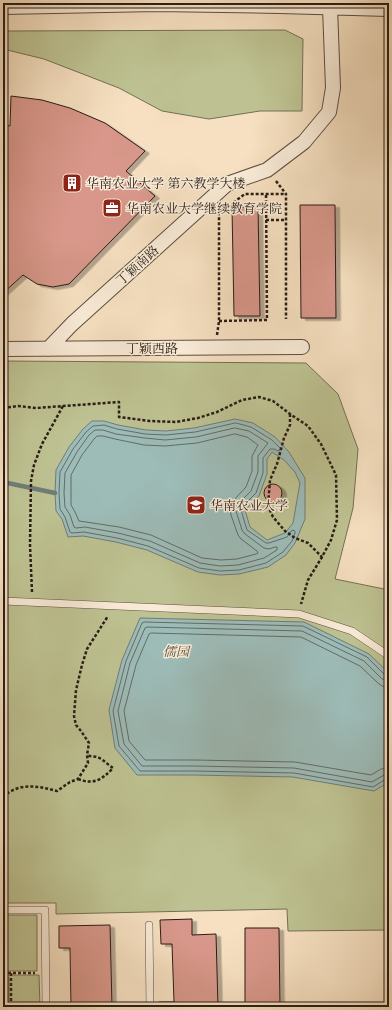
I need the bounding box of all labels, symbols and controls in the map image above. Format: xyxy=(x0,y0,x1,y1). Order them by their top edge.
building icon: 华南农业大学 第六教学大楼 xyxy=(61,172,83,194)
place label: 华南农业大学 第六教学大楼 xyxy=(86,175,246,193)
office icon: 华南农业大学继续教育学院 xyxy=(101,197,123,219)
place label: 华南农业大学继续教育学院 xyxy=(126,200,282,218)
street label: 丁颖南路 xyxy=(112,242,163,290)
street label: 丁颖西路 xyxy=(126,340,178,358)
school or university icon: 华南农业大学 xyxy=(185,494,207,516)
place label: 华南农业大学 xyxy=(210,497,288,515)
park label: 儒园 xyxy=(163,643,191,661)

